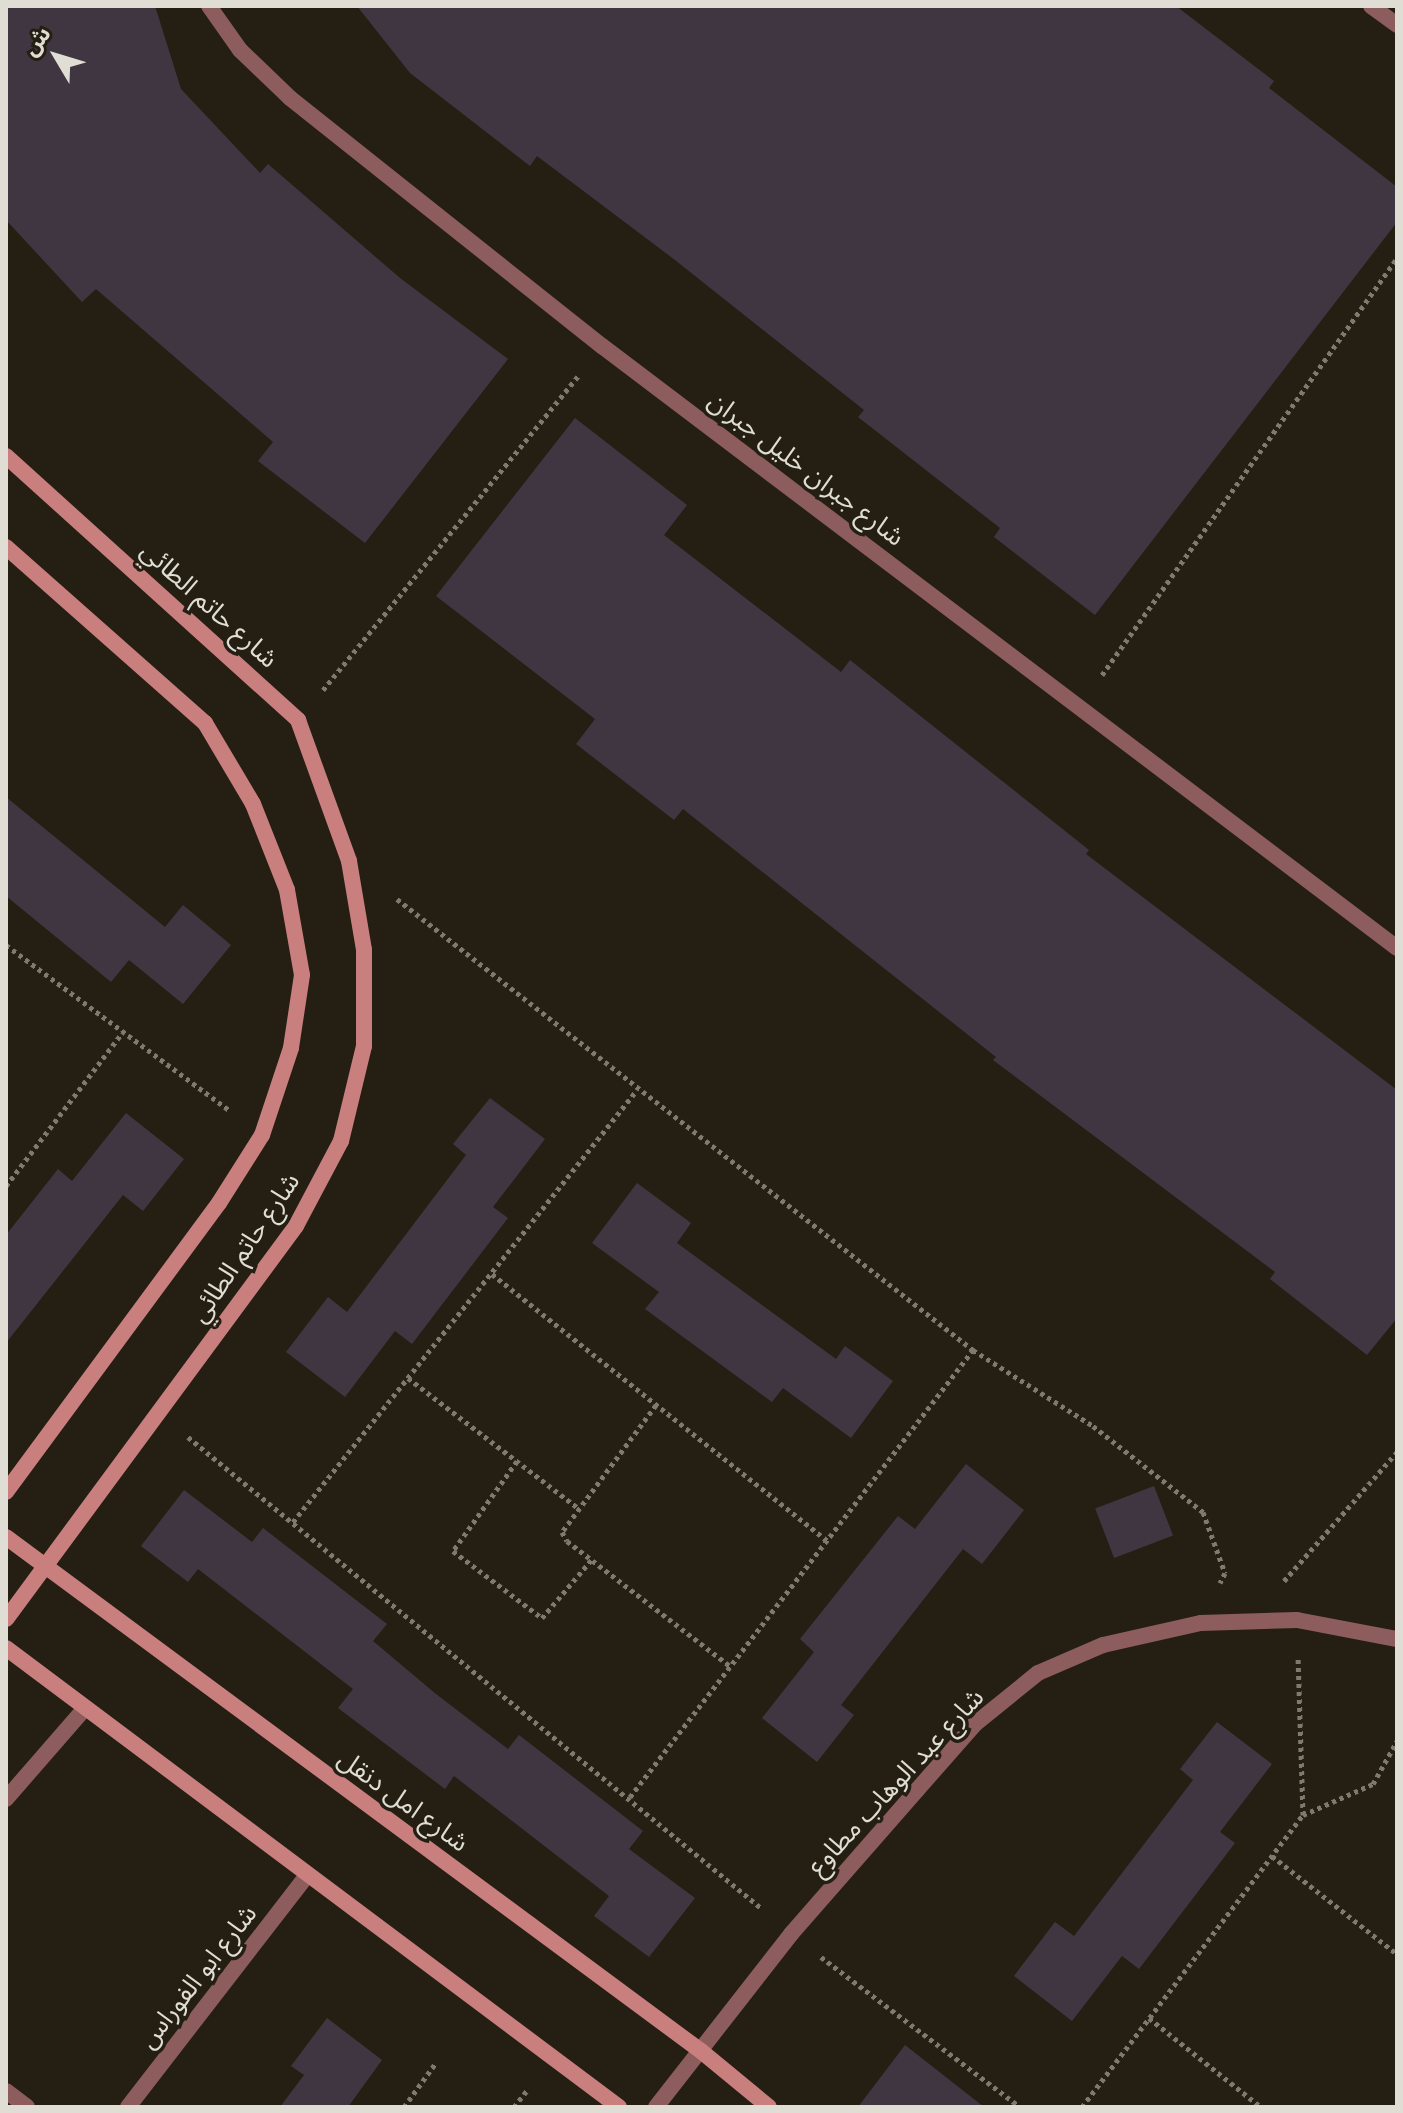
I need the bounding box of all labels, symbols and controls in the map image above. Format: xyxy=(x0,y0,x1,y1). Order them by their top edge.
north arrow xyxy=(16,16,96,96)
text: ش xyxy=(18,21,56,60)
street label: شارع جبران خليل جبران xyxy=(702,385,910,553)
street label: شارع حاتم الطائي xyxy=(134,535,284,675)
street label: شارع حاتم الطائي xyxy=(183,1167,307,1329)
street label: شارع عبد الوهاب مطاوع xyxy=(801,1682,991,1882)
street label: شارع امل دنقل xyxy=(332,1743,474,1859)
street label: شارع ابو الفوراس xyxy=(132,1899,264,2055)

